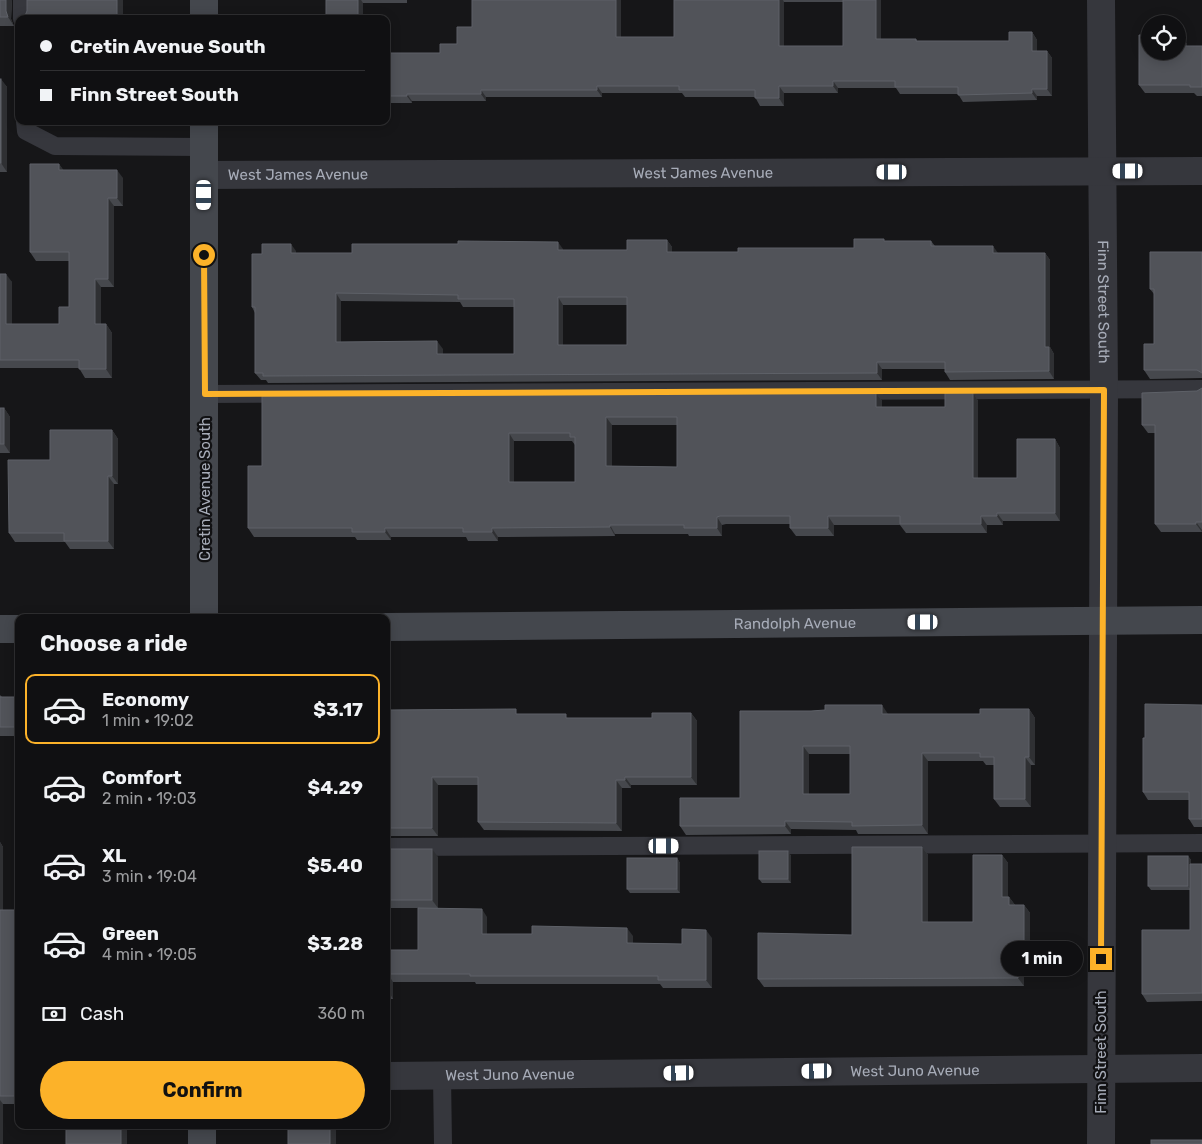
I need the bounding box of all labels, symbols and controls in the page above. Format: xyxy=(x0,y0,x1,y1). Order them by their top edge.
map controls xyxy=(1141,15,1186,60)
button: locate xyxy=(1141,15,1186,60)
text: Cretin Avenue South xyxy=(70,35,266,58)
text: Finn Street South xyxy=(70,83,239,106)
street label: West James Avenue xyxy=(633,164,773,182)
car xyxy=(1113,164,1143,179)
street label: West James Avenue xyxy=(228,165,368,184)
car xyxy=(877,165,907,180)
car xyxy=(196,180,211,210)
street label: Finn Street South xyxy=(1094,240,1113,364)
route start xyxy=(193,244,215,266)
street label: Cretin Avenue South xyxy=(196,417,214,561)
street label: Randolph Avenue xyxy=(734,614,856,633)
car xyxy=(908,615,938,630)
text: Choose a ride xyxy=(40,630,187,657)
icon: car xyxy=(42,687,87,732)
text: Economy xyxy=(102,688,189,711)
text: $3.17 xyxy=(313,698,363,721)
text: 1 min · 19:02 xyxy=(102,711,194,730)
icon: car xyxy=(42,765,87,810)
text: Comfort xyxy=(102,766,182,789)
text: $4.29 xyxy=(308,776,363,799)
text: 2 min · 19:03 xyxy=(102,789,196,808)
car xyxy=(649,839,679,854)
icon: car xyxy=(42,843,87,888)
text: XL xyxy=(102,844,126,867)
text: $5.40 xyxy=(307,854,363,877)
text: 3 min · 19:04 xyxy=(102,867,197,886)
icon: car xyxy=(42,921,87,966)
text: Green xyxy=(102,922,159,945)
text: $3.28 xyxy=(307,932,363,955)
callout: 1 min xyxy=(1001,942,1084,976)
text: 4 min · 19:05 xyxy=(102,945,197,964)
route end xyxy=(1090,948,1112,970)
text: 1 min xyxy=(1022,949,1062,968)
street label: Finn Street South xyxy=(1092,990,1110,1114)
icon: cash xyxy=(40,1000,68,1028)
text: Cash xyxy=(80,1002,124,1025)
text: 360 m xyxy=(317,1004,365,1023)
button: Confirm xyxy=(40,1061,365,1119)
street label: West Juno Avenue xyxy=(850,1061,980,1080)
car xyxy=(801,1063,832,1079)
street label: West Juno Avenue xyxy=(445,1065,575,1084)
car xyxy=(663,1065,694,1081)

